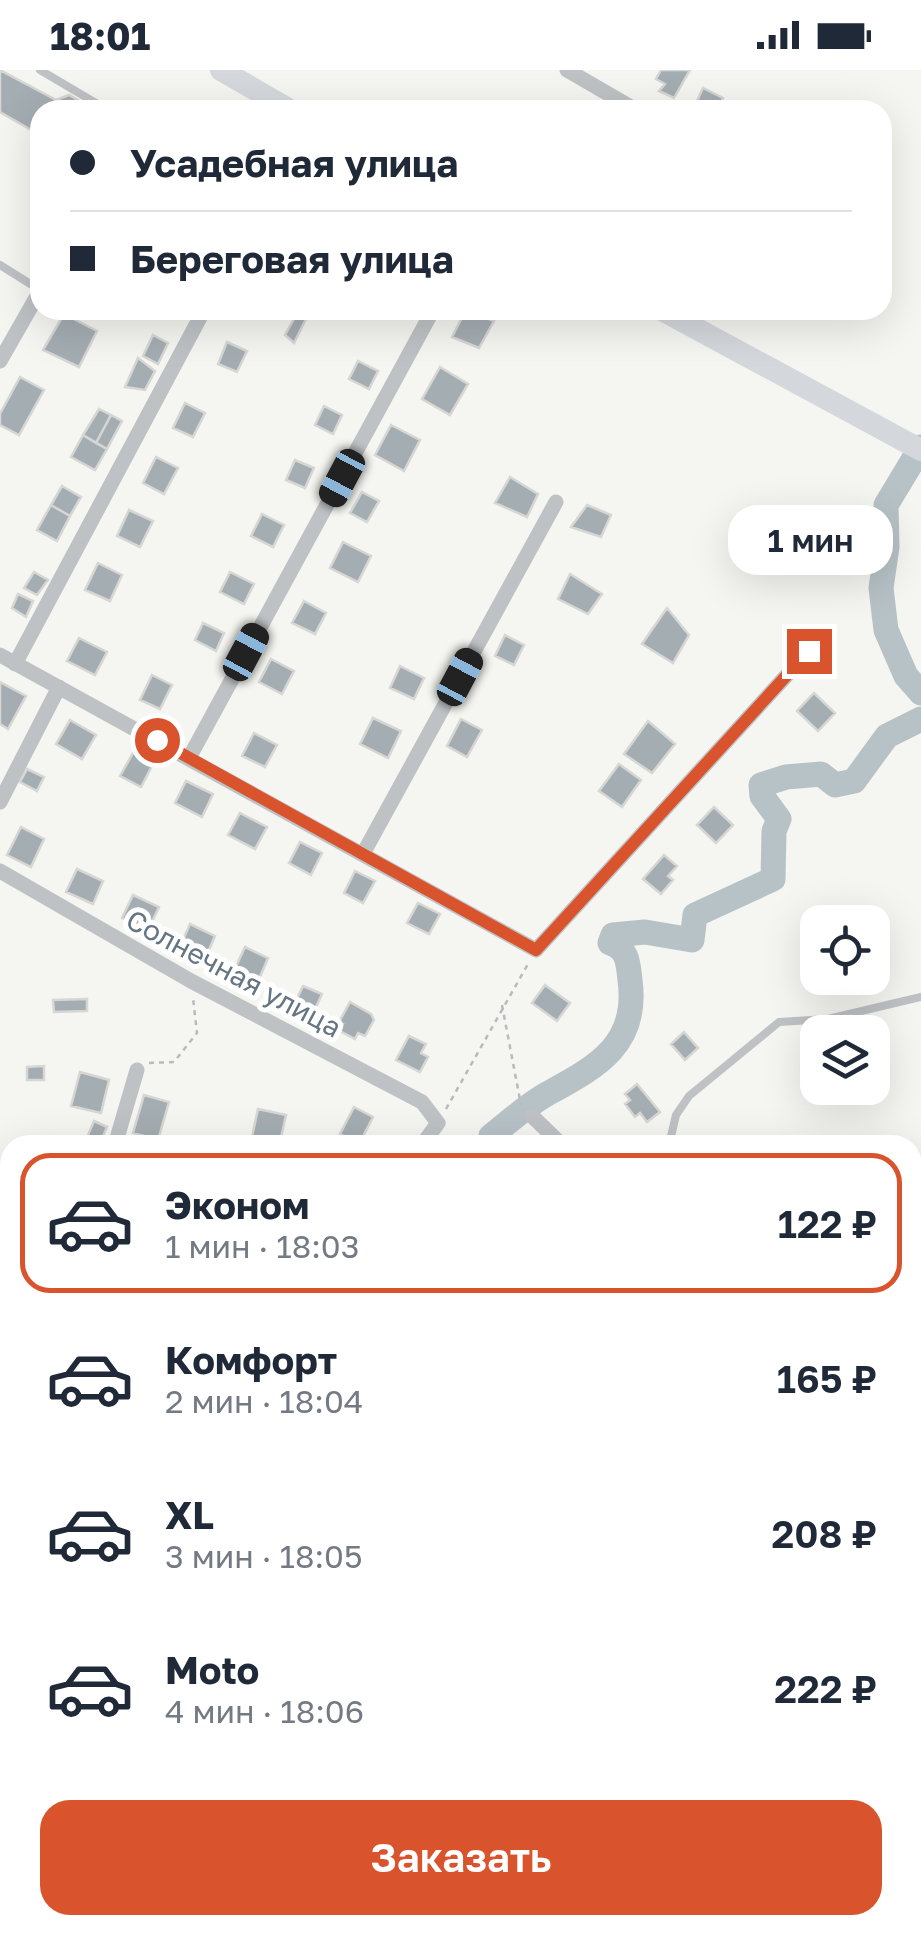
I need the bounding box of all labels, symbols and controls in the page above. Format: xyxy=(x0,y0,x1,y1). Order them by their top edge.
text: 18:01 xyxy=(50,13,150,58)
text: Усадебная улица xyxy=(130,140,458,185)
text: Береговая улица xyxy=(130,236,454,281)
car xyxy=(315,444,369,512)
callout: 1 мин xyxy=(726,506,892,576)
text: 1 мин xyxy=(767,521,854,559)
car xyxy=(219,618,273,686)
route end xyxy=(787,629,832,674)
car xyxy=(433,643,487,711)
route start xyxy=(135,718,180,763)
street label: Солнечная улица xyxy=(121,902,347,1044)
map controls xyxy=(800,905,890,1105)
button: locate xyxy=(800,905,890,995)
button: layers xyxy=(800,1015,890,1105)
icon: car xyxy=(45,1178,135,1268)
text: Эконом xyxy=(165,1182,309,1227)
text: 122 ₽ xyxy=(778,1201,877,1246)
text: 1 мин · 18:03 xyxy=(165,1227,359,1265)
icon: car xyxy=(45,1333,135,1423)
text: Комфорт xyxy=(165,1337,337,1382)
text: 165 ₽ xyxy=(777,1356,877,1401)
text: 2 мин · 18:04 xyxy=(165,1382,363,1420)
icon: car xyxy=(45,1488,135,1578)
text: XL xyxy=(165,1492,214,1537)
text: 208 ₽ xyxy=(772,1511,877,1556)
text: 3 мин · 18:05 xyxy=(165,1537,362,1575)
icon: car xyxy=(45,1643,135,1733)
text: Moto xyxy=(165,1647,259,1692)
text: 222 ₽ xyxy=(774,1666,877,1711)
text: 4 мин · 18:06 xyxy=(165,1692,364,1730)
button: Заказать xyxy=(40,1800,882,1915)

